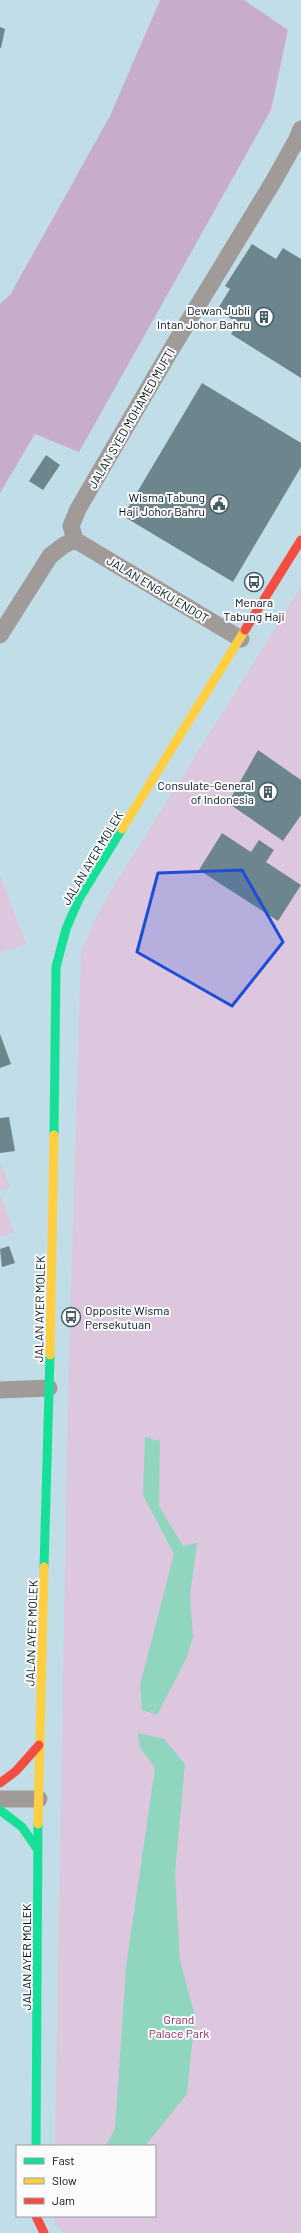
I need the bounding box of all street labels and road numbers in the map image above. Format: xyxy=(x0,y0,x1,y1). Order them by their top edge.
street label: JALAN SYED MOHAMED MUFTI xyxy=(85,345,177,491)
street label: JALAN ENGKU ENDOT xyxy=(105,553,212,625)
street label: JALAN AYER MOLEK xyxy=(59,808,126,907)
street label: JALAN AYER MOLEK xyxy=(31,1255,47,1362)
street label: JALAN AYER MOLEK xyxy=(22,1579,40,1687)
street label: JALAN AYER MOLEK xyxy=(19,1903,33,2010)

